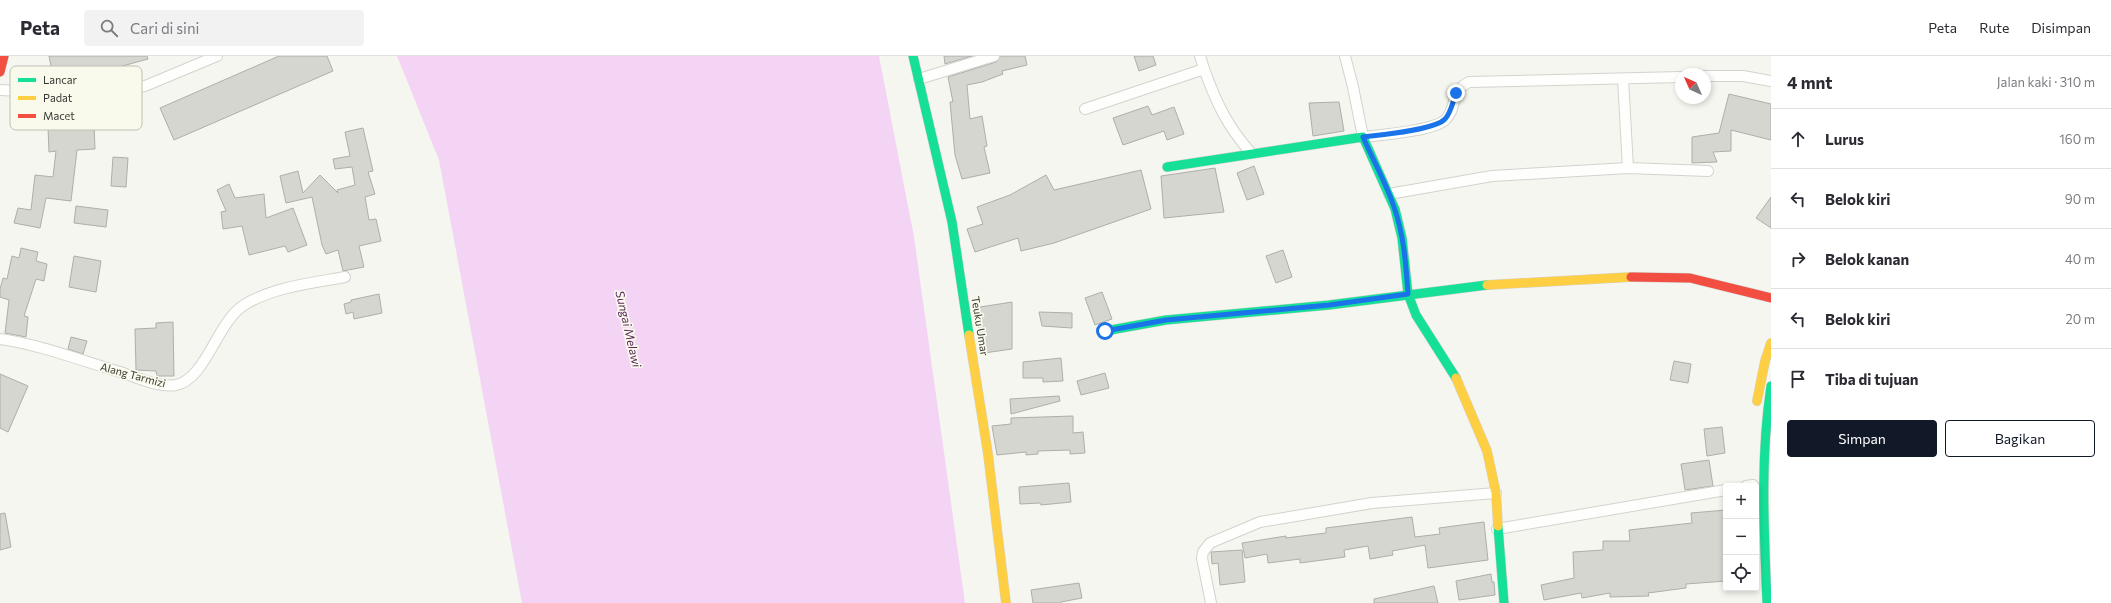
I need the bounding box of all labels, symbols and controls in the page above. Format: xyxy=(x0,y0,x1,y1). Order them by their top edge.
search box xyxy=(84,10,364,46)
text: Peta xyxy=(20,16,60,39)
icon: search xyxy=(98,17,120,39)
text: Cari di sini xyxy=(130,19,199,37)
text: Peta xyxy=(1928,19,1957,36)
text: Rute xyxy=(1979,19,2009,36)
text: Disimpan xyxy=(2031,19,2091,36)
legend xyxy=(10,66,142,130)
north arrow xyxy=(1675,68,1711,104)
text: 4 mnt xyxy=(1787,72,1833,93)
text: Lancar xyxy=(43,73,78,86)
text: Jalan kaki · 310 m xyxy=(1997,74,2095,90)
route end xyxy=(1447,84,1465,102)
text: Padat xyxy=(43,91,73,104)
text: Macet xyxy=(43,109,75,122)
icon: ahead xyxy=(1787,128,1809,150)
text: Lurus xyxy=(1825,130,1864,148)
text: 160 m xyxy=(2059,131,2095,147)
icon: left xyxy=(1787,188,1809,210)
text: Belok kiri xyxy=(1825,190,1891,208)
text: 90 m xyxy=(2065,191,2095,207)
icon: right xyxy=(1787,248,1809,270)
text: Belok kanan xyxy=(1825,250,1909,268)
text: 40 m xyxy=(2065,251,2095,267)
water label: Sungai Melawi xyxy=(613,289,645,369)
street label: Teuku Umar xyxy=(969,295,992,357)
icon: left xyxy=(1787,308,1809,330)
text: Belok kiri xyxy=(1825,310,1891,328)
text: 20 m xyxy=(2066,311,2095,327)
route start xyxy=(1096,322,1114,340)
street label: Alang Tarmizi xyxy=(99,360,168,390)
icon: arrive xyxy=(1787,368,1809,390)
text: Tiba di tujuan xyxy=(1825,370,1919,388)
button: Simpan xyxy=(1787,420,1937,457)
button: Bagikan xyxy=(1945,420,2095,457)
map controls xyxy=(1723,483,1759,591)
button: + xyxy=(1723,483,1759,519)
button: − xyxy=(1723,519,1759,555)
button: locate xyxy=(1723,555,1759,591)

